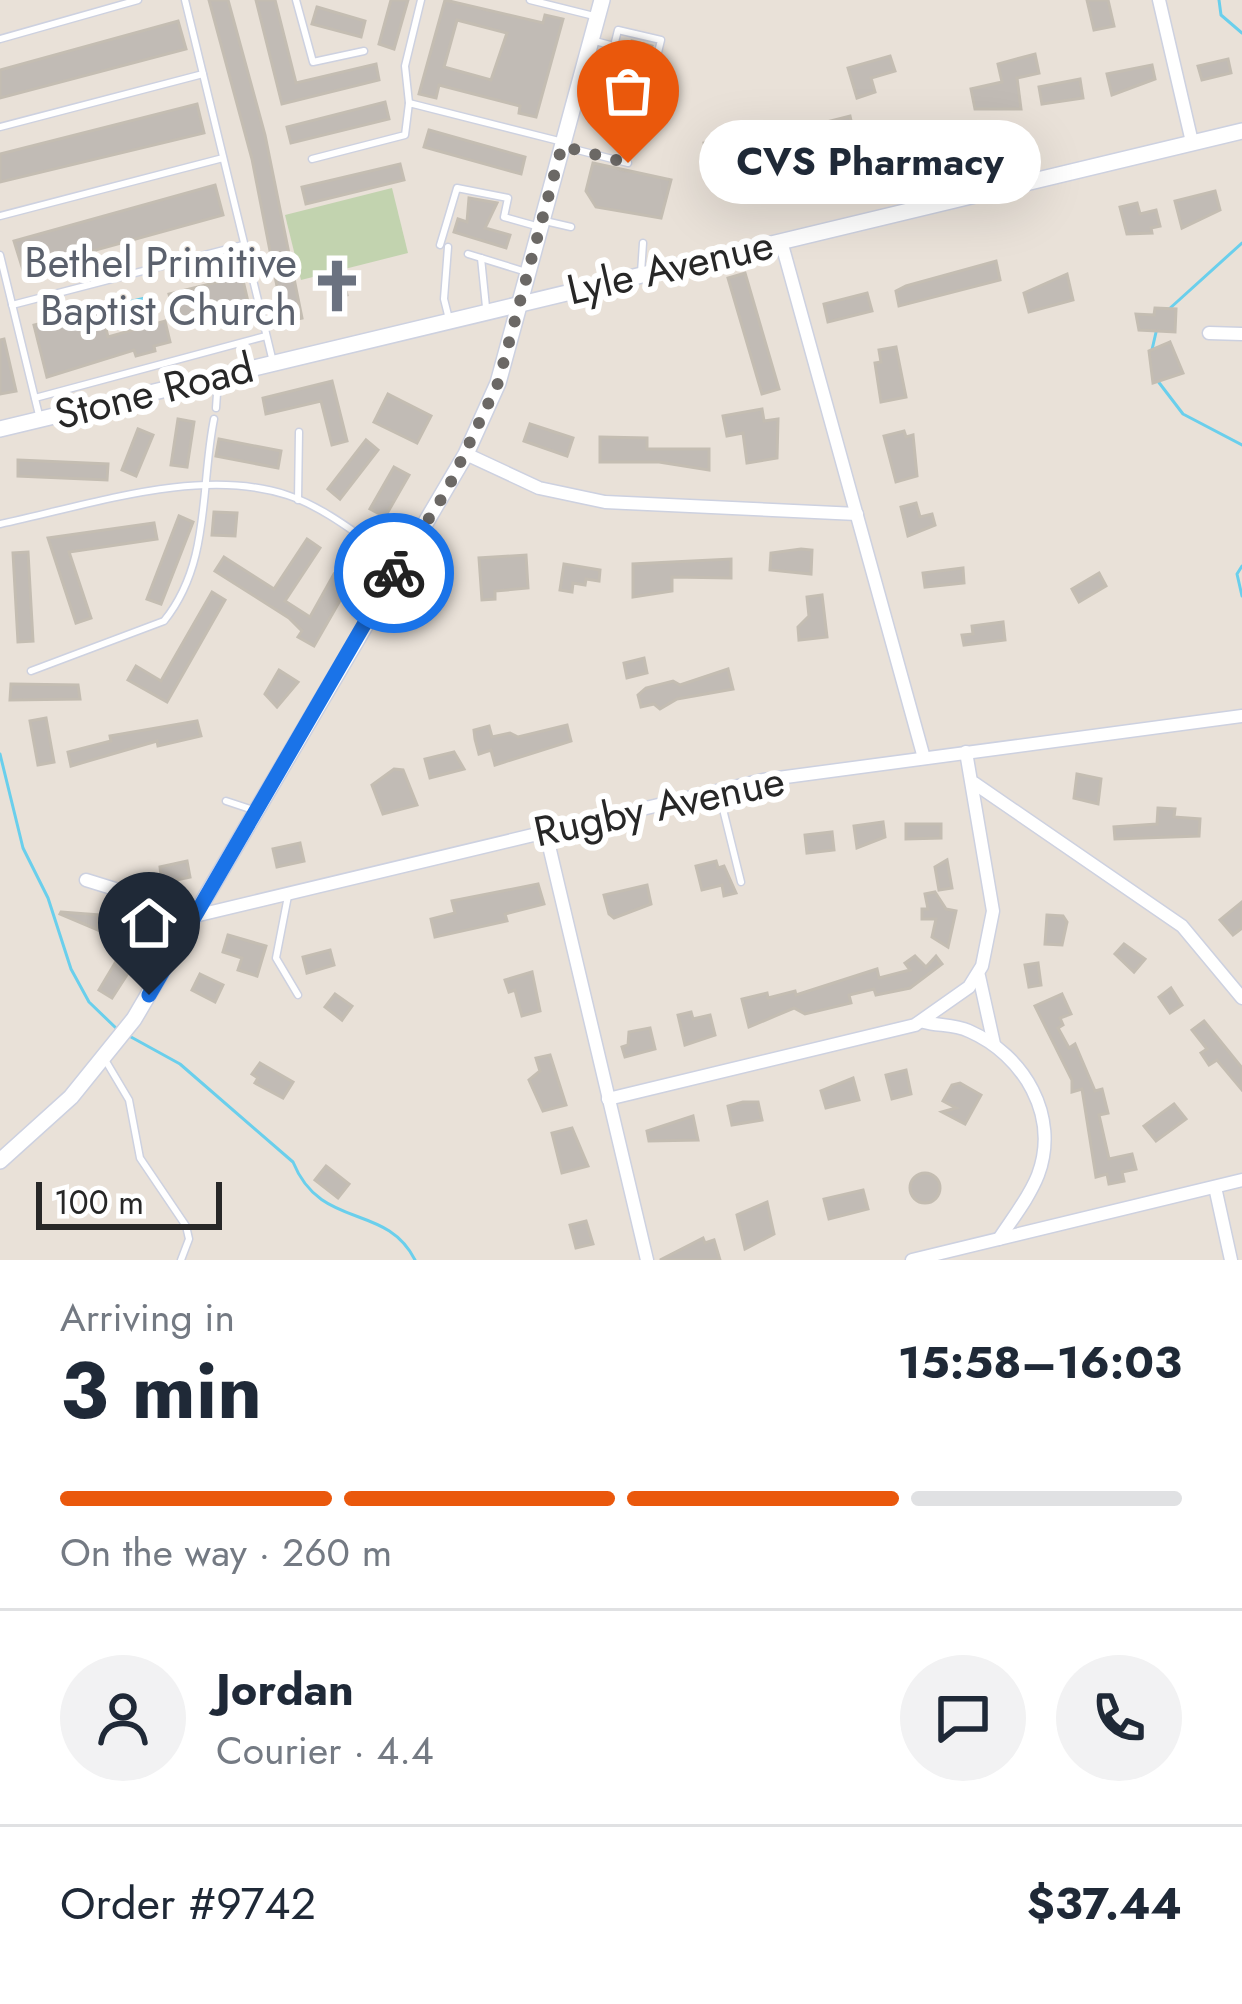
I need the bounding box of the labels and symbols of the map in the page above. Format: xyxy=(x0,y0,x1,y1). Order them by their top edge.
pin xyxy=(577,40,679,163)
callout: CVS Pharmacy xyxy=(700,121,1042,205)
street label: Lyle Avenue xyxy=(561,214,779,320)
place label: Bethel Primitive Baptist Church xyxy=(24,232,297,341)
church icon: Bethel Primitive Baptist Church xyxy=(308,257,366,315)
street label: Stone Road xyxy=(48,337,260,445)
courier xyxy=(334,513,454,633)
street label: Rugby Avenue xyxy=(528,750,790,862)
pin xyxy=(98,872,200,995)
scale bar xyxy=(36,1176,222,1229)

